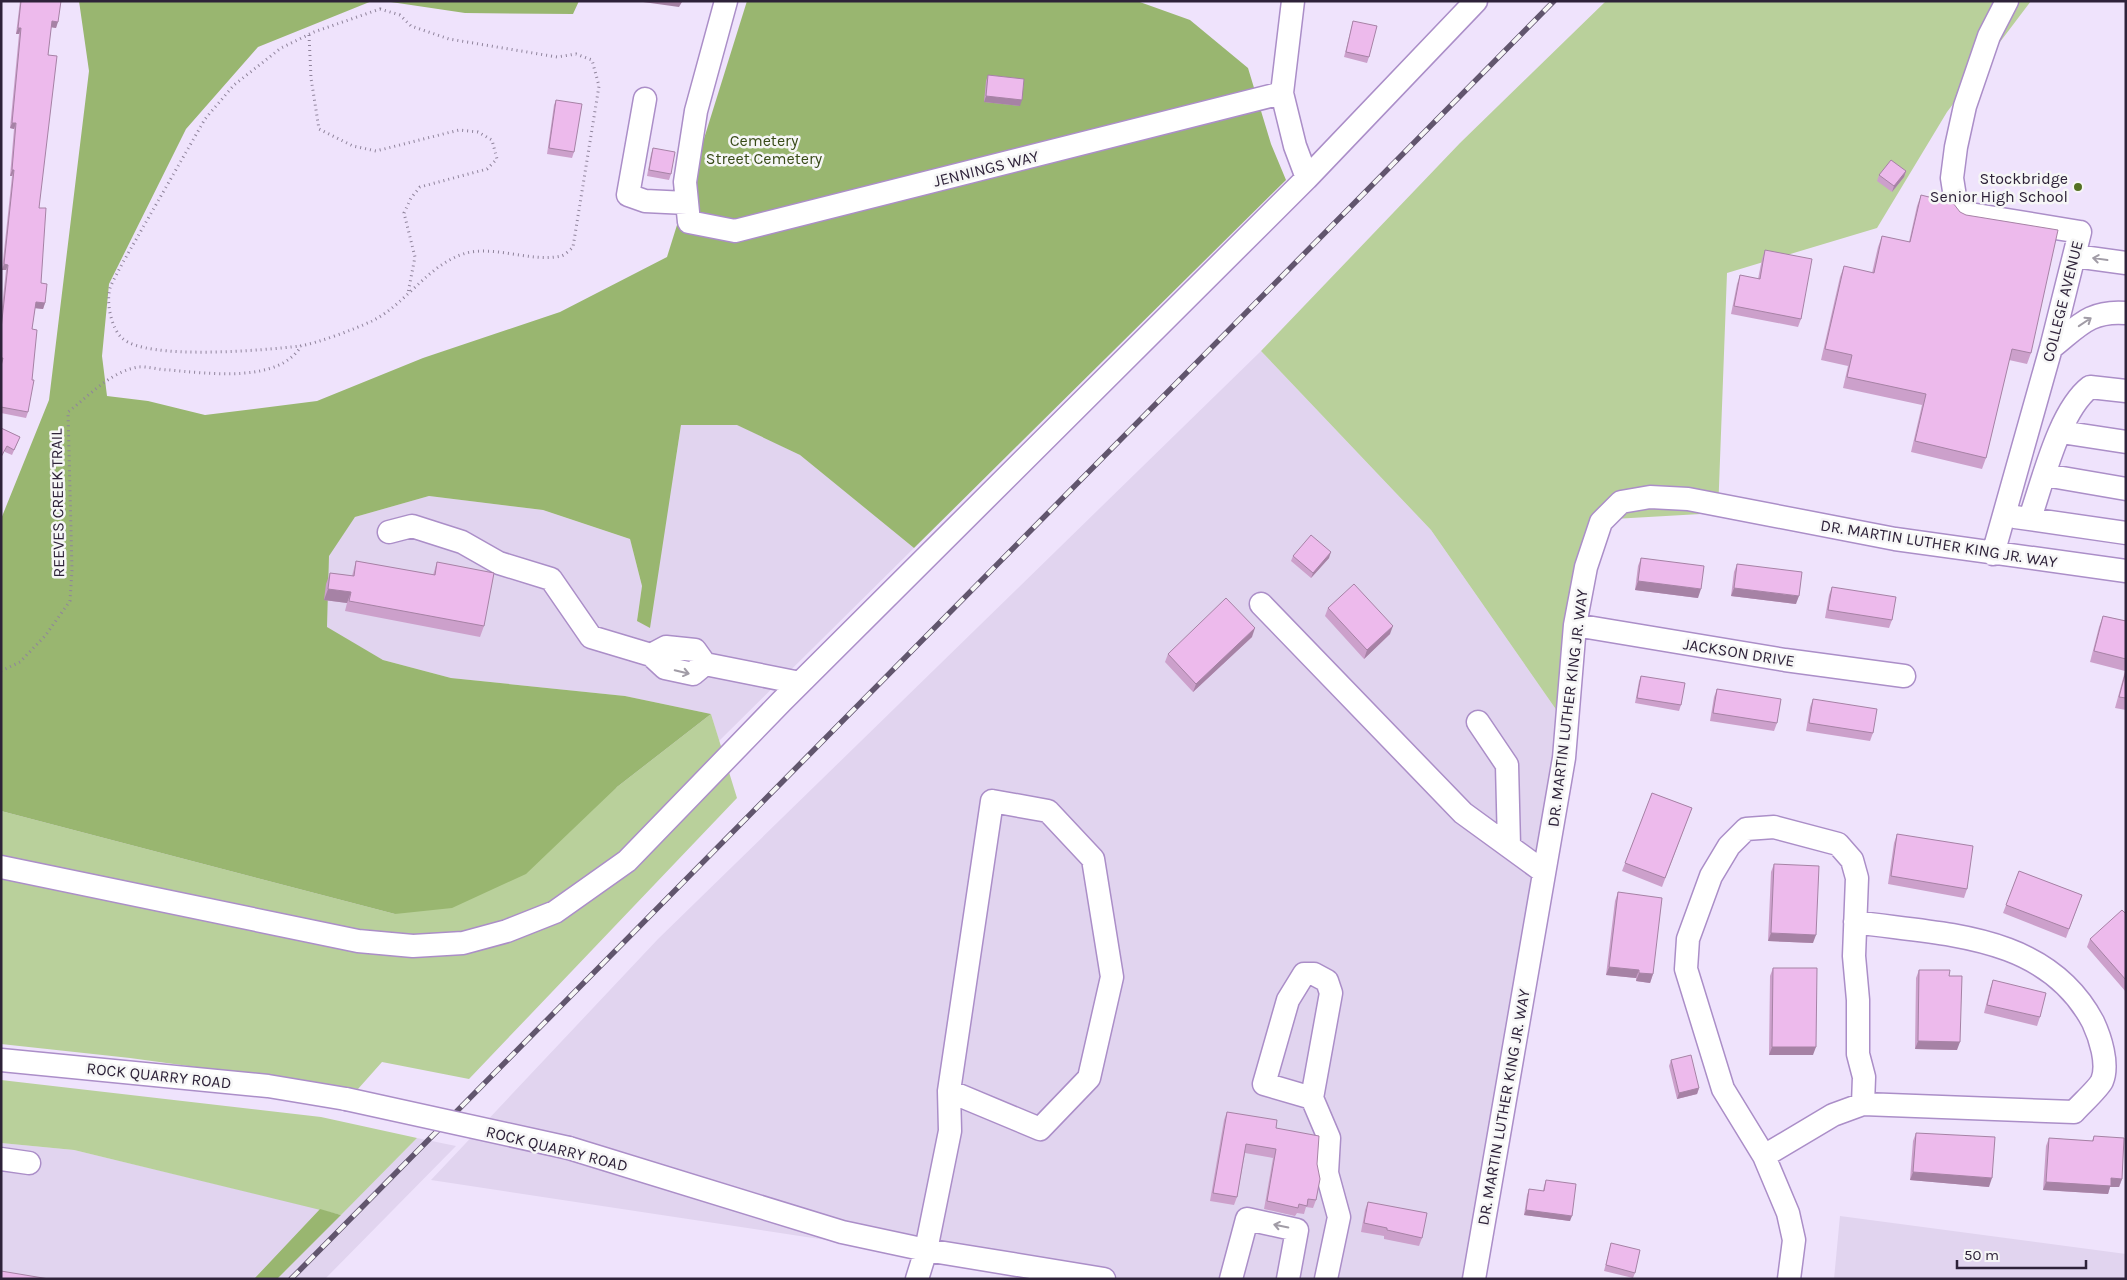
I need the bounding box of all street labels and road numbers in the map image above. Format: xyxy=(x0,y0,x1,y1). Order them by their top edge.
street label: JENNINGS WAY xyxy=(931,146,1041,191)
street label: COLLEGE AVENUE xyxy=(2038,239,2087,364)
street label: REEVES CREEK TRAIL xyxy=(47,428,68,578)
street label: DR. MARTIN LUTHER KING JR. WAY xyxy=(1819,515,2059,572)
street label: DR. MARTIN LUTHER KING JR. WAY xyxy=(1543,588,1592,828)
street label: JACKSON DRIVE xyxy=(1682,634,1796,671)
street label: DR. MARTIN LUTHER KING JR. WAY xyxy=(1473,987,1534,1227)
street label: ROCK QUARRY ROAD xyxy=(86,1058,232,1093)
street label: ROCK QUARRY ROAD xyxy=(484,1122,630,1175)

